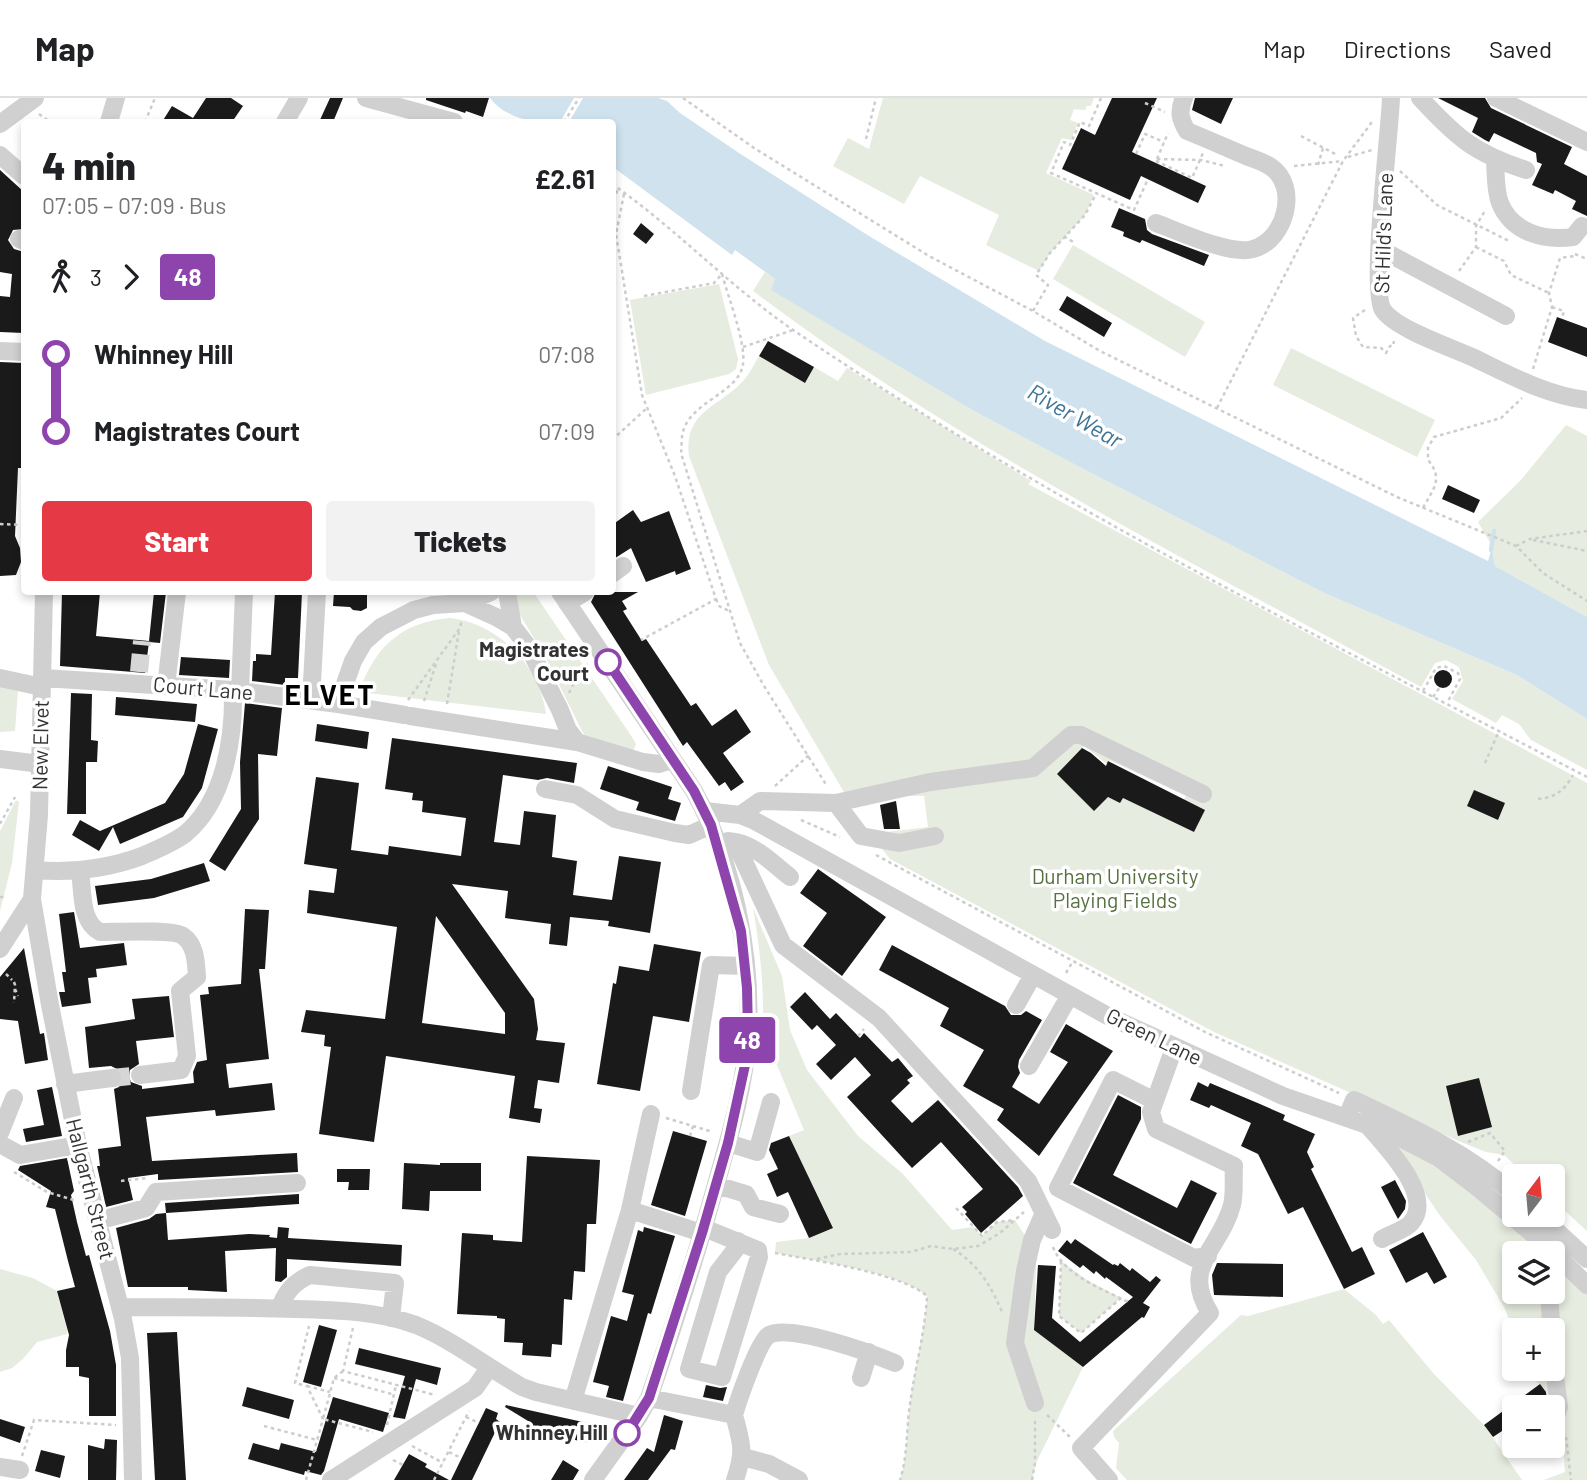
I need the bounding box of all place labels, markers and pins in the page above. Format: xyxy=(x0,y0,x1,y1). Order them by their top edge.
place label: Magistrates Court xyxy=(479,636,589,685)
marker: Magistrates Court xyxy=(595,649,621,675)
place label: Whinney Hill xyxy=(495,1419,608,1444)
marker: Whinney Hill xyxy=(614,1420,640,1446)

